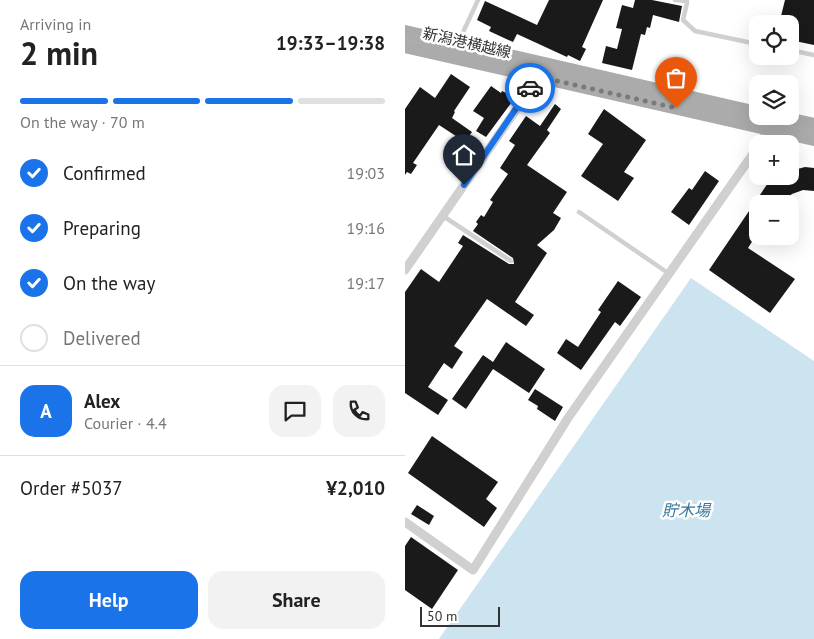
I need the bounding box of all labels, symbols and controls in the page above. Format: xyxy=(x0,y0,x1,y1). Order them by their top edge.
text: Arriving in xyxy=(20,14,91,34)
map controls xyxy=(749,15,799,245)
button: locate xyxy=(749,15,799,65)
street label: 新潟港横越線 xyxy=(421,23,513,62)
text: 19:33–19:38 xyxy=(276,31,385,55)
text: 2 min xyxy=(20,32,98,74)
pin xyxy=(655,57,697,108)
courier xyxy=(505,63,555,113)
icon: bag xyxy=(662,64,690,92)
icon: car xyxy=(516,74,544,102)
button: layers xyxy=(749,75,799,125)
text: On the way · 70 m xyxy=(20,112,145,132)
pin xyxy=(443,134,485,185)
button: + xyxy=(749,135,799,185)
icon: home xyxy=(450,141,478,169)
icon: check xyxy=(20,159,48,187)
text: Confirmed xyxy=(63,161,146,185)
text: 19:03 xyxy=(347,163,385,183)
button: − xyxy=(749,195,799,245)
icon: check xyxy=(20,214,48,242)
text: Preparing xyxy=(63,216,141,240)
text: 19:16 xyxy=(347,218,385,238)
icon: check xyxy=(20,269,48,297)
text: On the way xyxy=(63,271,155,295)
text: 19:17 xyxy=(347,273,385,293)
text: Delivered xyxy=(63,326,141,350)
button: chat xyxy=(269,385,321,437)
button: phone xyxy=(333,385,385,437)
text: Alex xyxy=(84,389,120,413)
text: A xyxy=(40,399,52,423)
text: Courier · 4.4 xyxy=(84,413,167,433)
text: Order #5037 xyxy=(20,476,123,500)
text: ¥2,010 xyxy=(326,476,385,500)
water label: 貯木場 xyxy=(662,500,712,520)
button: Help xyxy=(20,571,198,629)
button: Share xyxy=(208,571,385,629)
scale bar xyxy=(420,604,500,627)
text: 50 m xyxy=(427,607,457,625)

